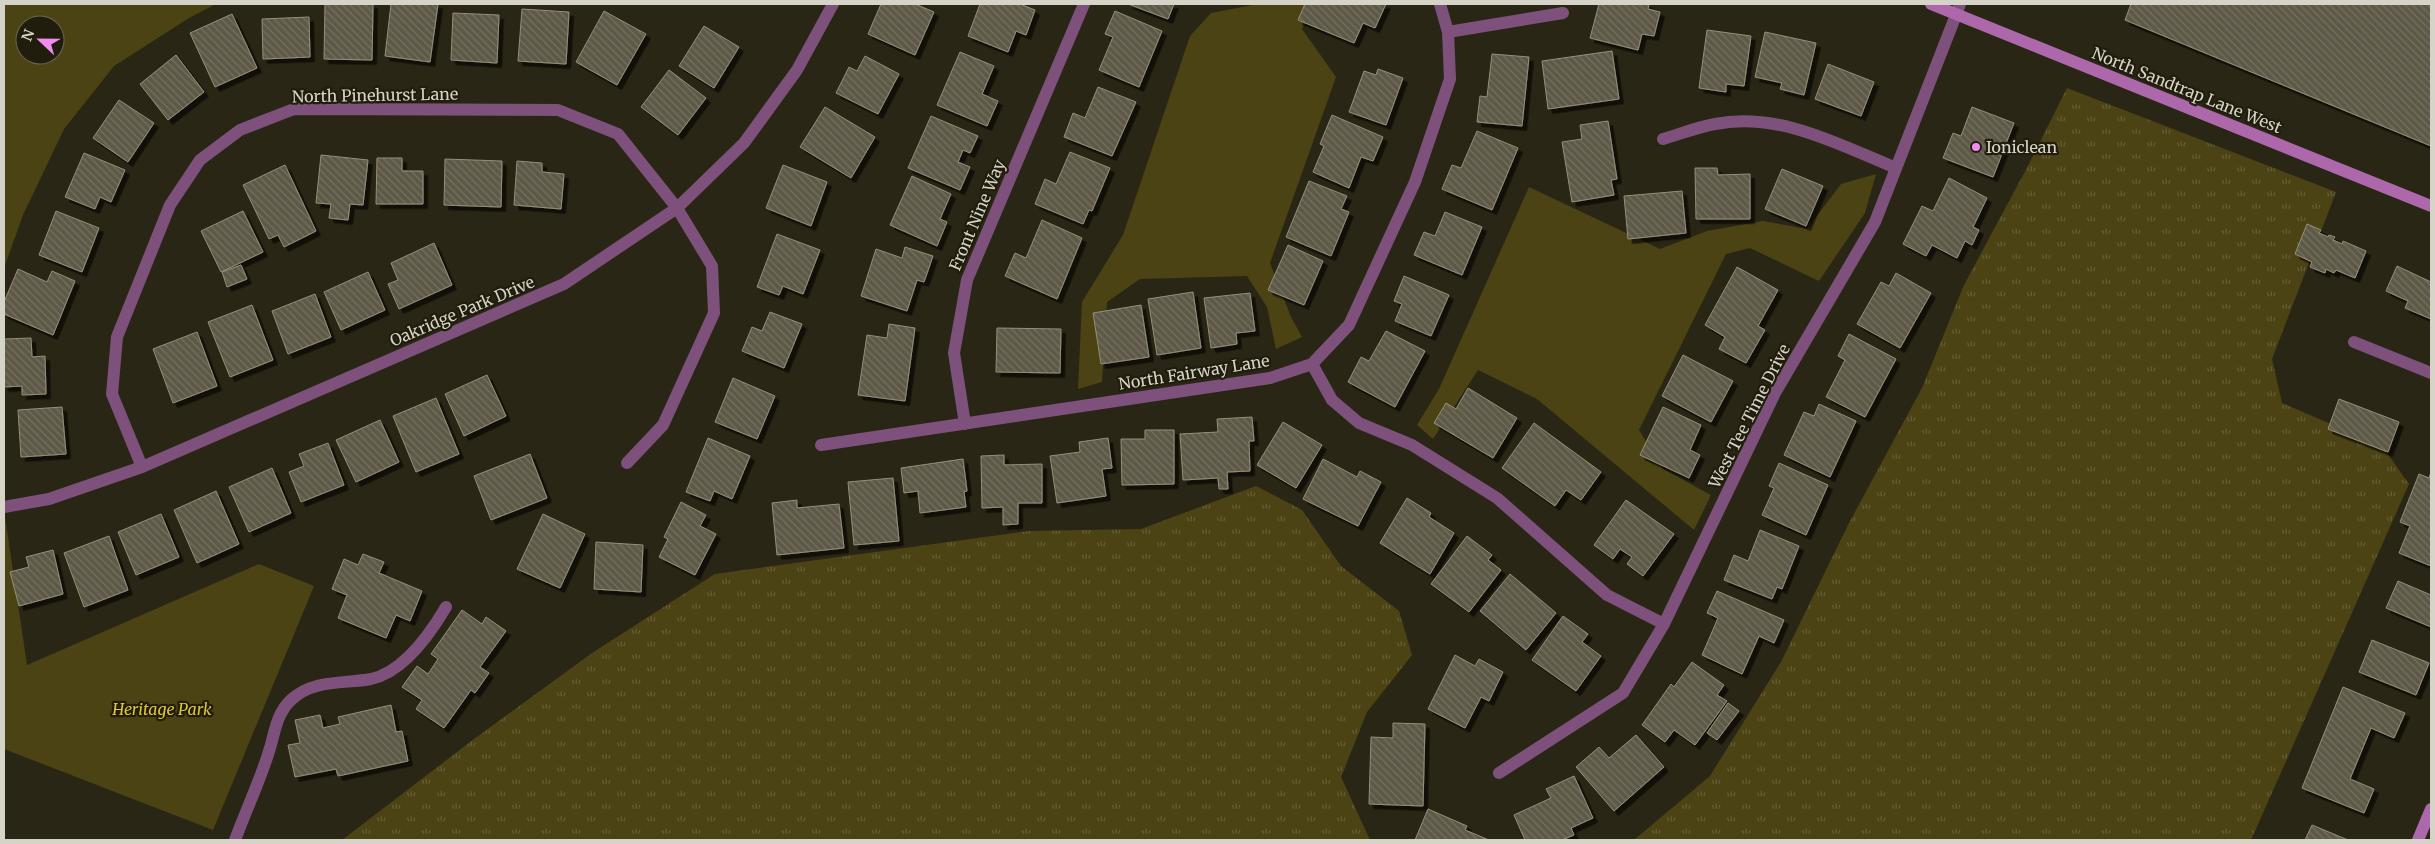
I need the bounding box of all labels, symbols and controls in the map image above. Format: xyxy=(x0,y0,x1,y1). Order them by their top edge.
north arrow xyxy=(15,15,65,65)
text: N xyxy=(18,27,38,44)
street label: North Sandtrap Lane West xyxy=(2089,43,2285,138)
street label: North Pinehurst Lane xyxy=(292,84,458,106)
place label: Ioniclean xyxy=(1986,137,2057,157)
marker: Ioniclean xyxy=(1970,141,1982,153)
street label: Front Nine Way xyxy=(945,156,1010,274)
street label: Oakridge Park Drive xyxy=(387,272,537,350)
street label: West Tee Time Drive xyxy=(1704,341,1794,492)
street label: North Fairway Lane xyxy=(1117,350,1271,394)
park label: Heritage Park xyxy=(111,699,212,719)

